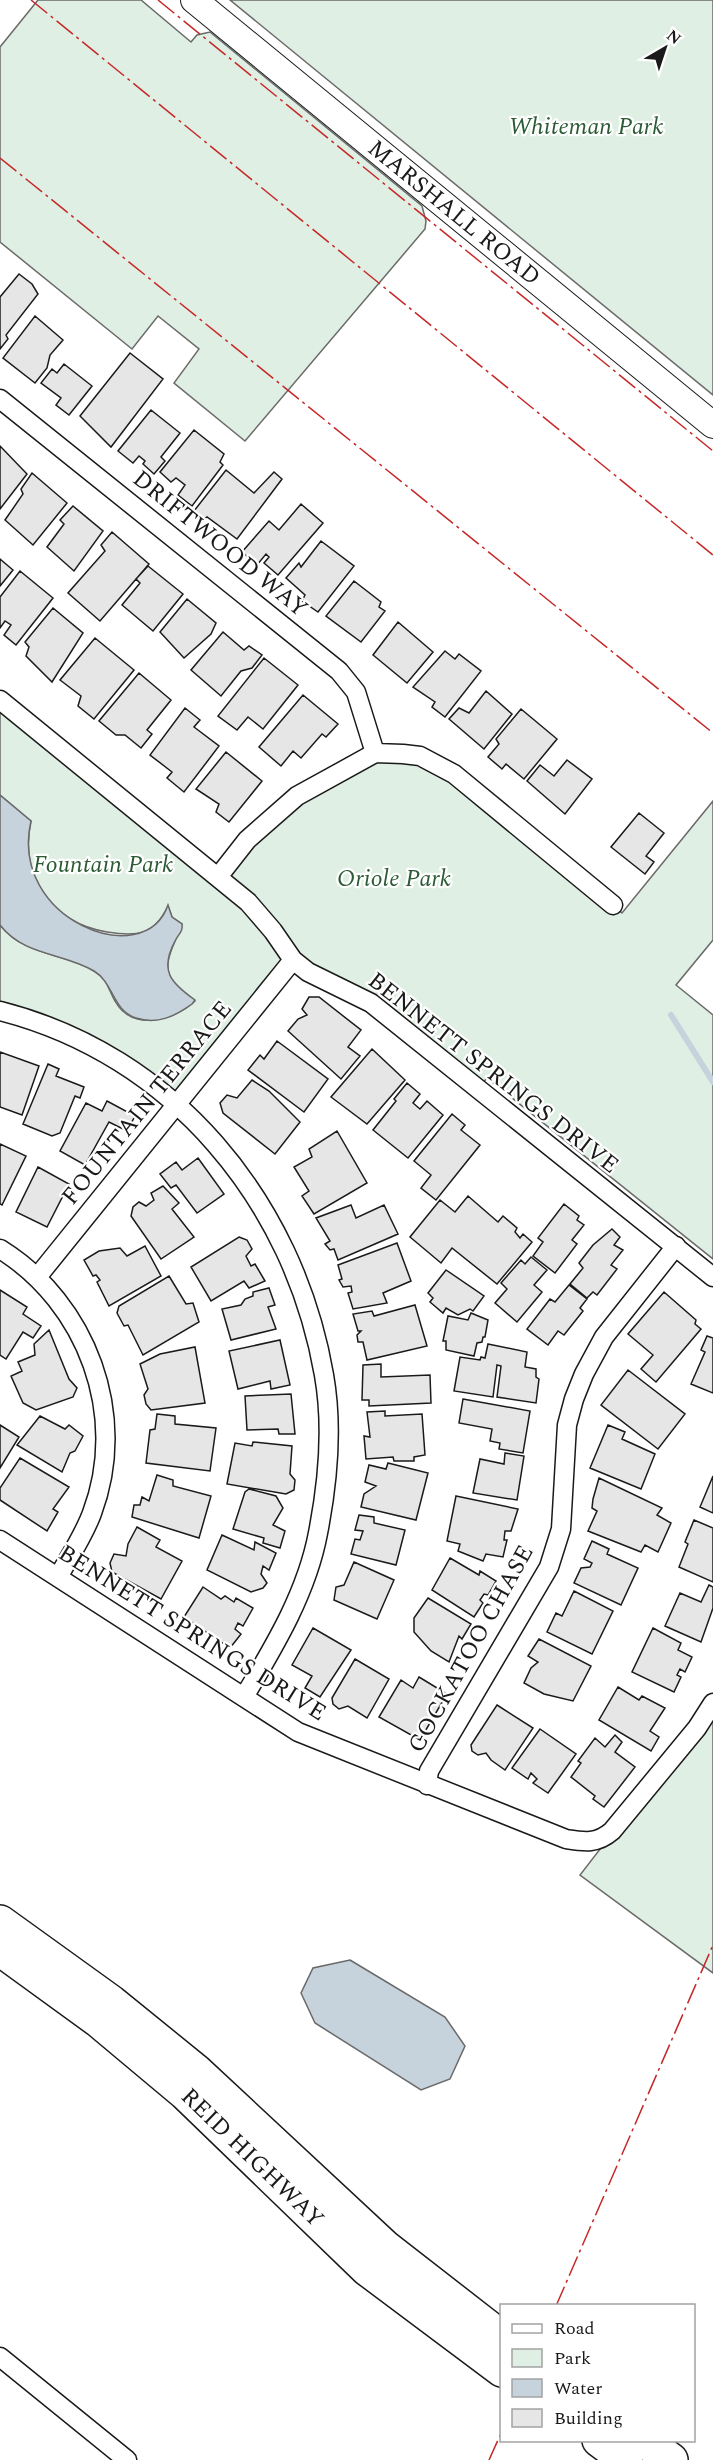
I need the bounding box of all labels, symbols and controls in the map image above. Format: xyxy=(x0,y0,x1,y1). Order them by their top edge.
north arrow xyxy=(635,18,695,78)
text: N xyxy=(661,24,686,51)
park label: Whiteman Park xyxy=(509,109,663,145)
street label: MARSHALL ROAD xyxy=(360,131,548,295)
street label: DRIFTWOOD WAY xyxy=(124,462,316,626)
park label: Fountain Park xyxy=(33,847,173,883)
park label: Oriole Park xyxy=(337,861,451,897)
street label: BENNETT SPRINGS DRIVE xyxy=(360,963,626,1183)
street label: FOUNTAIN TERRACE xyxy=(53,993,241,1213)
street label: BENNETT SPRINGS DRIVE xyxy=(51,1535,333,1731)
street label: COCKATOO CHASE xyxy=(399,1539,543,1759)
street label: REID HIGHWAY xyxy=(172,2080,332,2236)
legend xyxy=(500,2304,695,2442)
text: Road xyxy=(554,2315,595,2342)
text: Park xyxy=(554,2345,591,2372)
text: Water xyxy=(554,2375,602,2402)
text: Building xyxy=(554,2405,623,2432)

